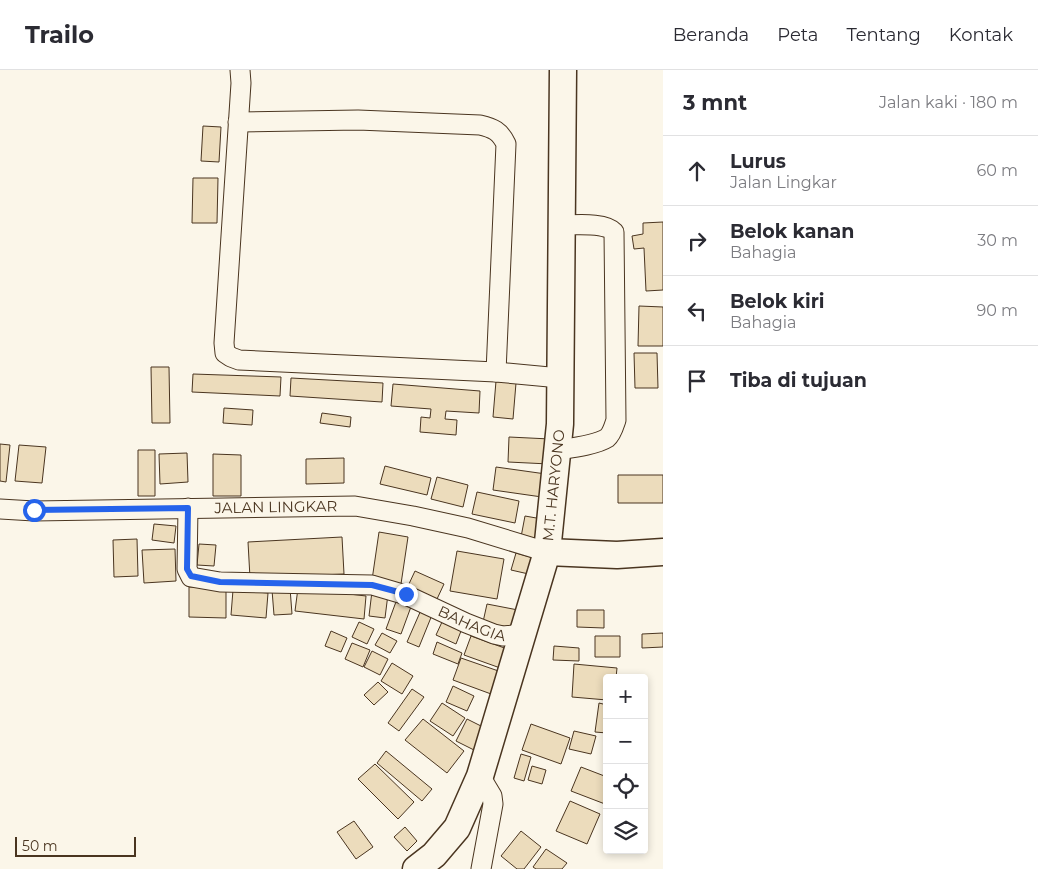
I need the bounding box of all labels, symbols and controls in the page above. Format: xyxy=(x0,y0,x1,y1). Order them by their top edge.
text: Trailo xyxy=(25,20,94,49)
text: Beranda xyxy=(673,24,749,46)
text: Peta xyxy=(777,24,818,46)
text: Tentang xyxy=(846,24,921,46)
text: Kontak xyxy=(949,24,1013,46)
text: 3 mnt xyxy=(683,90,747,115)
text: Jalan kaki · 180 m xyxy=(879,93,1018,112)
text: Lurus xyxy=(730,150,786,173)
icon: ahead xyxy=(683,157,711,185)
text: 60 m xyxy=(976,161,1018,180)
text: Jalan Lingkar xyxy=(730,173,837,192)
text: Belok kanan xyxy=(730,220,854,243)
icon: right xyxy=(683,227,711,255)
text: 30 m xyxy=(977,231,1018,250)
text: Bahagia xyxy=(730,243,796,262)
text: Belok kiri xyxy=(730,290,825,313)
icon: left xyxy=(683,297,711,325)
text: 90 m xyxy=(976,301,1018,320)
text: Bahagia xyxy=(730,313,796,332)
icon: arrive xyxy=(683,367,711,395)
text: Tiba di tujuan xyxy=(730,369,867,392)
street label: M.T. HARYONO xyxy=(538,428,568,542)
street label: JALAN LINGKAR xyxy=(213,496,338,517)
route start xyxy=(23,499,46,522)
route end xyxy=(395,583,418,606)
street label: BAHAGIA xyxy=(435,601,508,645)
map controls xyxy=(603,674,648,854)
button: + xyxy=(603,674,648,719)
button: − xyxy=(603,719,648,764)
button: locate xyxy=(603,764,648,809)
button: layers xyxy=(603,809,648,854)
scale bar xyxy=(15,834,136,857)
text: 50 m xyxy=(22,837,58,855)

